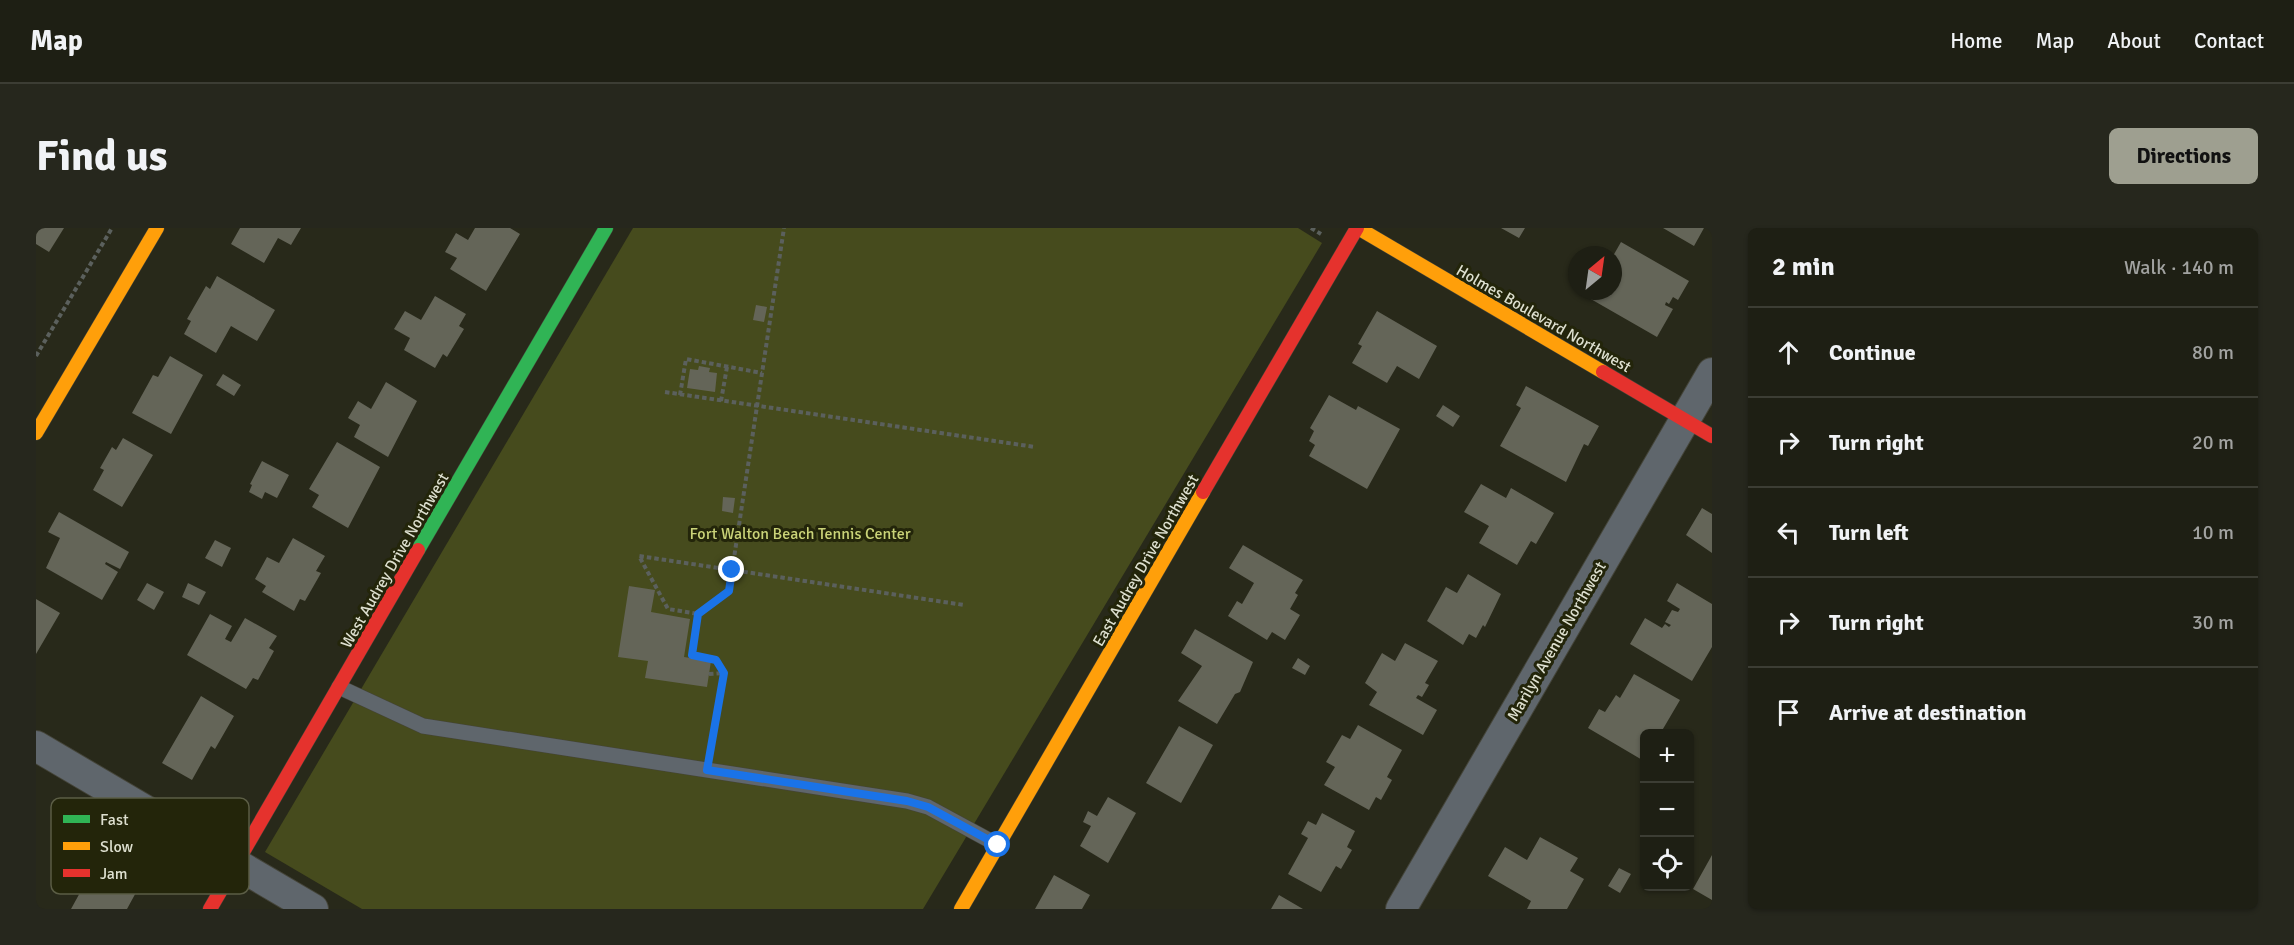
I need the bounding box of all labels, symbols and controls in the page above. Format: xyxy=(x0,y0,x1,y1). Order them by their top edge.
text: Map xyxy=(30,24,83,58)
text: Home xyxy=(1950,28,2003,54)
text: Map xyxy=(2036,28,2074,54)
text: About xyxy=(2107,28,2161,54)
text: Contact xyxy=(2194,28,2264,54)
button: Directions xyxy=(2109,128,2258,184)
text: Find us xyxy=(36,131,167,182)
north arrow xyxy=(1568,246,1622,300)
text: 2 min xyxy=(1772,251,1835,283)
text: Walk · 140 m xyxy=(2124,255,2234,280)
street label: Holmes Boulevard Northwest xyxy=(1452,261,1635,377)
icon: ahead xyxy=(1772,336,1805,369)
text: Continue xyxy=(1829,339,1916,366)
text: 80 m xyxy=(2192,340,2234,365)
icon: right xyxy=(1772,426,1805,459)
text: Turn right xyxy=(1829,429,1924,456)
text: 20 m xyxy=(2192,430,2234,455)
street label: West Audrey Drive Northwest xyxy=(336,469,453,652)
street label: East Audrey Drive Northwest xyxy=(1088,471,1204,650)
icon: left xyxy=(1772,516,1805,549)
text: Turn left xyxy=(1829,519,1909,546)
text: 10 m xyxy=(2192,520,2234,545)
park label: Fort Walton Beach Tennis Center xyxy=(689,524,911,544)
route end xyxy=(718,556,744,582)
street label: Marilyn Avenue Northwest xyxy=(1503,558,1611,725)
icon: right xyxy=(1772,606,1805,639)
text: Turn right xyxy=(1829,609,1924,636)
text: 30 m xyxy=(2192,610,2234,635)
icon: arrive xyxy=(1772,696,1805,729)
text: Arrive at destination xyxy=(1829,699,2026,726)
map controls xyxy=(1640,729,1694,891)
button: + xyxy=(1640,729,1694,783)
button: − xyxy=(1640,783,1694,837)
legend xyxy=(51,798,249,894)
text: Fast xyxy=(100,810,129,830)
route start xyxy=(984,831,1010,857)
text: Slow xyxy=(100,837,134,857)
button: locate xyxy=(1640,837,1694,891)
text: Jam xyxy=(100,864,128,884)

